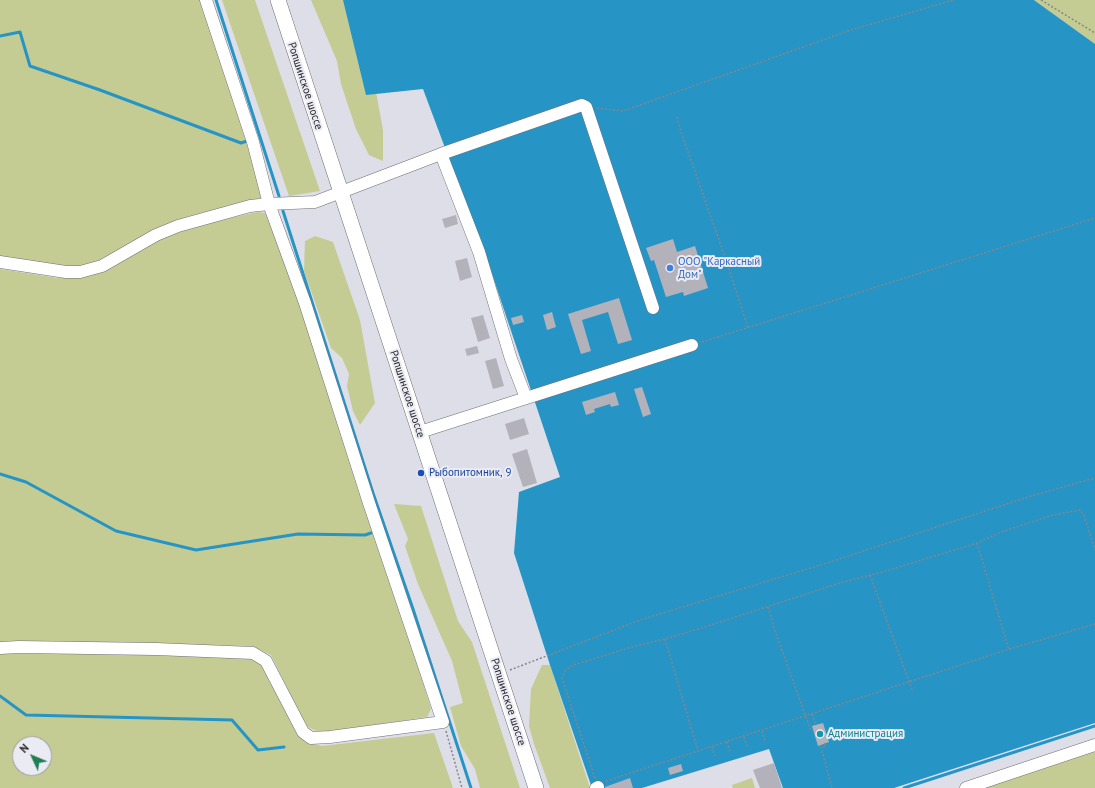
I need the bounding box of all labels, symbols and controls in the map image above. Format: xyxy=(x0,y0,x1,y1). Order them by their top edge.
street label: Ропшинское шоссе xyxy=(285,41,325,131)
place label: ООО "Каркасный Дом" xyxy=(678,255,760,281)
marker: ООО "Каркасный Дом" xyxy=(665,263,675,273)
street label: Ропшинское шоссе xyxy=(387,349,427,439)
place label: Рыбопитомник, 9 xyxy=(429,466,512,480)
marker: Рыбопитомник, 9 xyxy=(416,468,426,478)
street label: Ропшинское шоссе xyxy=(488,657,528,747)
place label: Администрация xyxy=(828,727,903,741)
marker: Администрация xyxy=(815,729,825,739)
north arrow xyxy=(12,736,52,776)
text: N xyxy=(17,741,32,756)

